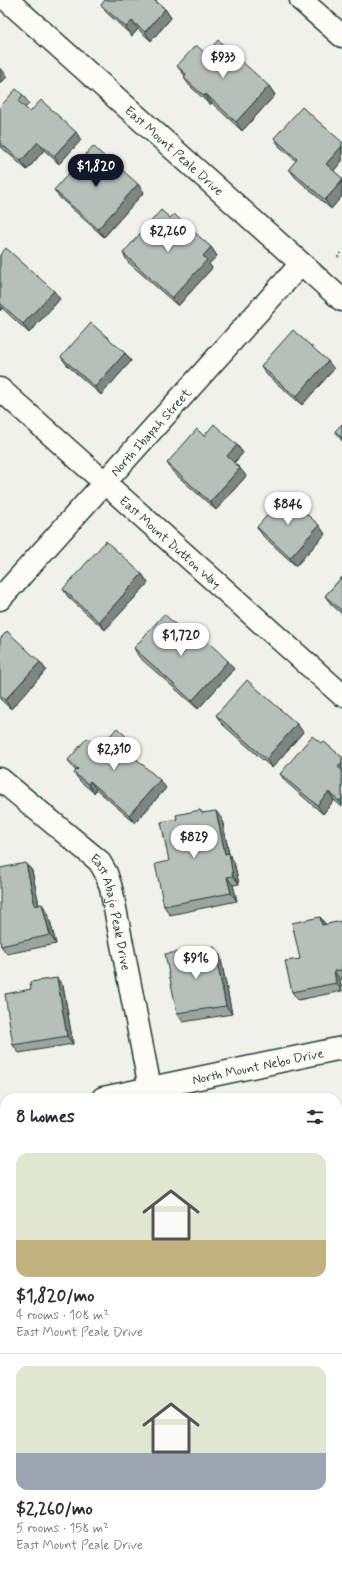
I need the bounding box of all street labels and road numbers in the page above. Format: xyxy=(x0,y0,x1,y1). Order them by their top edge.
street label: East Mount Peale Drive xyxy=(121,103,227,200)
street label: North Ibapah Street xyxy=(107,385,196,480)
street label: East Mount Dutton Way xyxy=(115,493,224,593)
street label: East Abajo Peak Drive xyxy=(86,850,134,972)
street label: North Mount Nebo Drive xyxy=(191,1045,325,1089)

